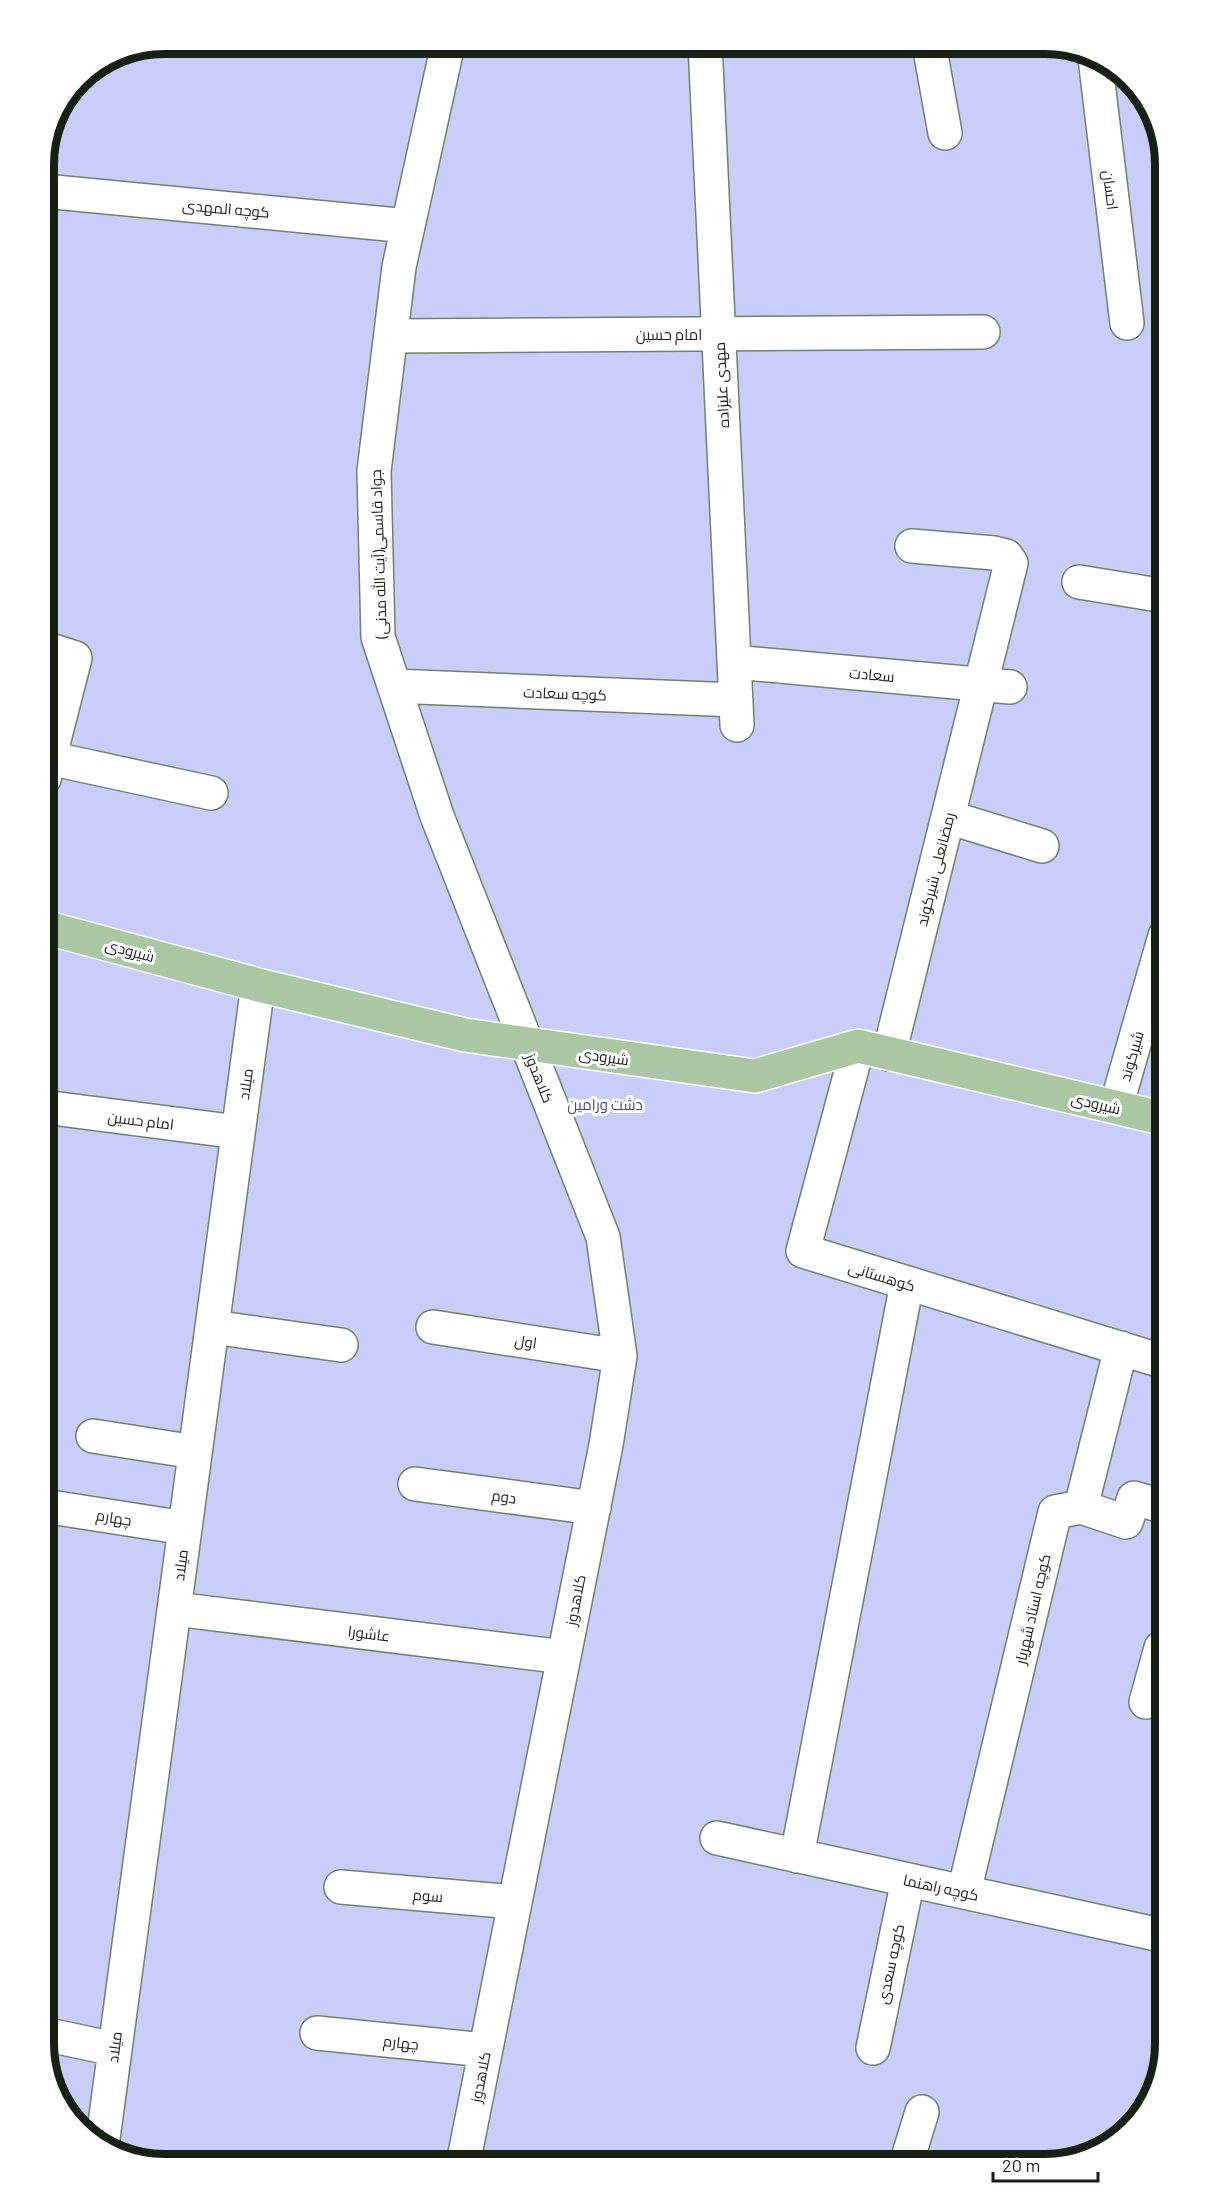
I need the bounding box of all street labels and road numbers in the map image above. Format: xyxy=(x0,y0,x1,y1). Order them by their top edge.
street label: احسان xyxy=(1098,169,1122,211)
street label: کوچه المهدی xyxy=(181,195,270,223)
street label: امام حسین xyxy=(636,325,702,345)
street label: مهدی علیزاده xyxy=(710,341,734,429)
street label: جواد قاسمی(آیت الله مدنی) xyxy=(366,469,392,640)
street label: سعادت xyxy=(849,663,895,685)
street label: کوچه سعادت xyxy=(523,683,607,705)
street label: رمضانعلی شیرکوند xyxy=(912,810,960,928)
street label: شیرودی xyxy=(103,935,157,967)
street label: شیرکوند xyxy=(1115,1029,1148,1083)
street label: شیرودی xyxy=(578,1044,630,1070)
street label: کلاهدوز xyxy=(521,1050,558,1106)
street label: میلاد xyxy=(234,1067,256,1101)
street label: شیرودی xyxy=(1069,1089,1122,1119)
street label: امام حسین xyxy=(107,1107,175,1135)
street label: کوهستانی xyxy=(846,1257,918,1297)
street label: اول xyxy=(513,1330,538,1353)
street label: دوم xyxy=(490,1485,518,1509)
street label: چهارم xyxy=(95,1505,133,1531)
street label: میلاد xyxy=(169,1548,191,1582)
street label: کوچه استاد شهریار xyxy=(1010,1552,1055,1667)
street label: کلاهدوز xyxy=(561,1573,590,1628)
street label: عاشورا xyxy=(347,1621,391,1646)
street label: کوچه راهنما xyxy=(901,1870,980,1906)
street label: سوم xyxy=(412,1885,444,1907)
street label: کوچه سعدی xyxy=(873,1922,909,2006)
street label: میلاد xyxy=(103,2030,125,2064)
street label: چهارم xyxy=(382,2031,420,2055)
street label: کلاهدوز xyxy=(466,2050,495,2105)

